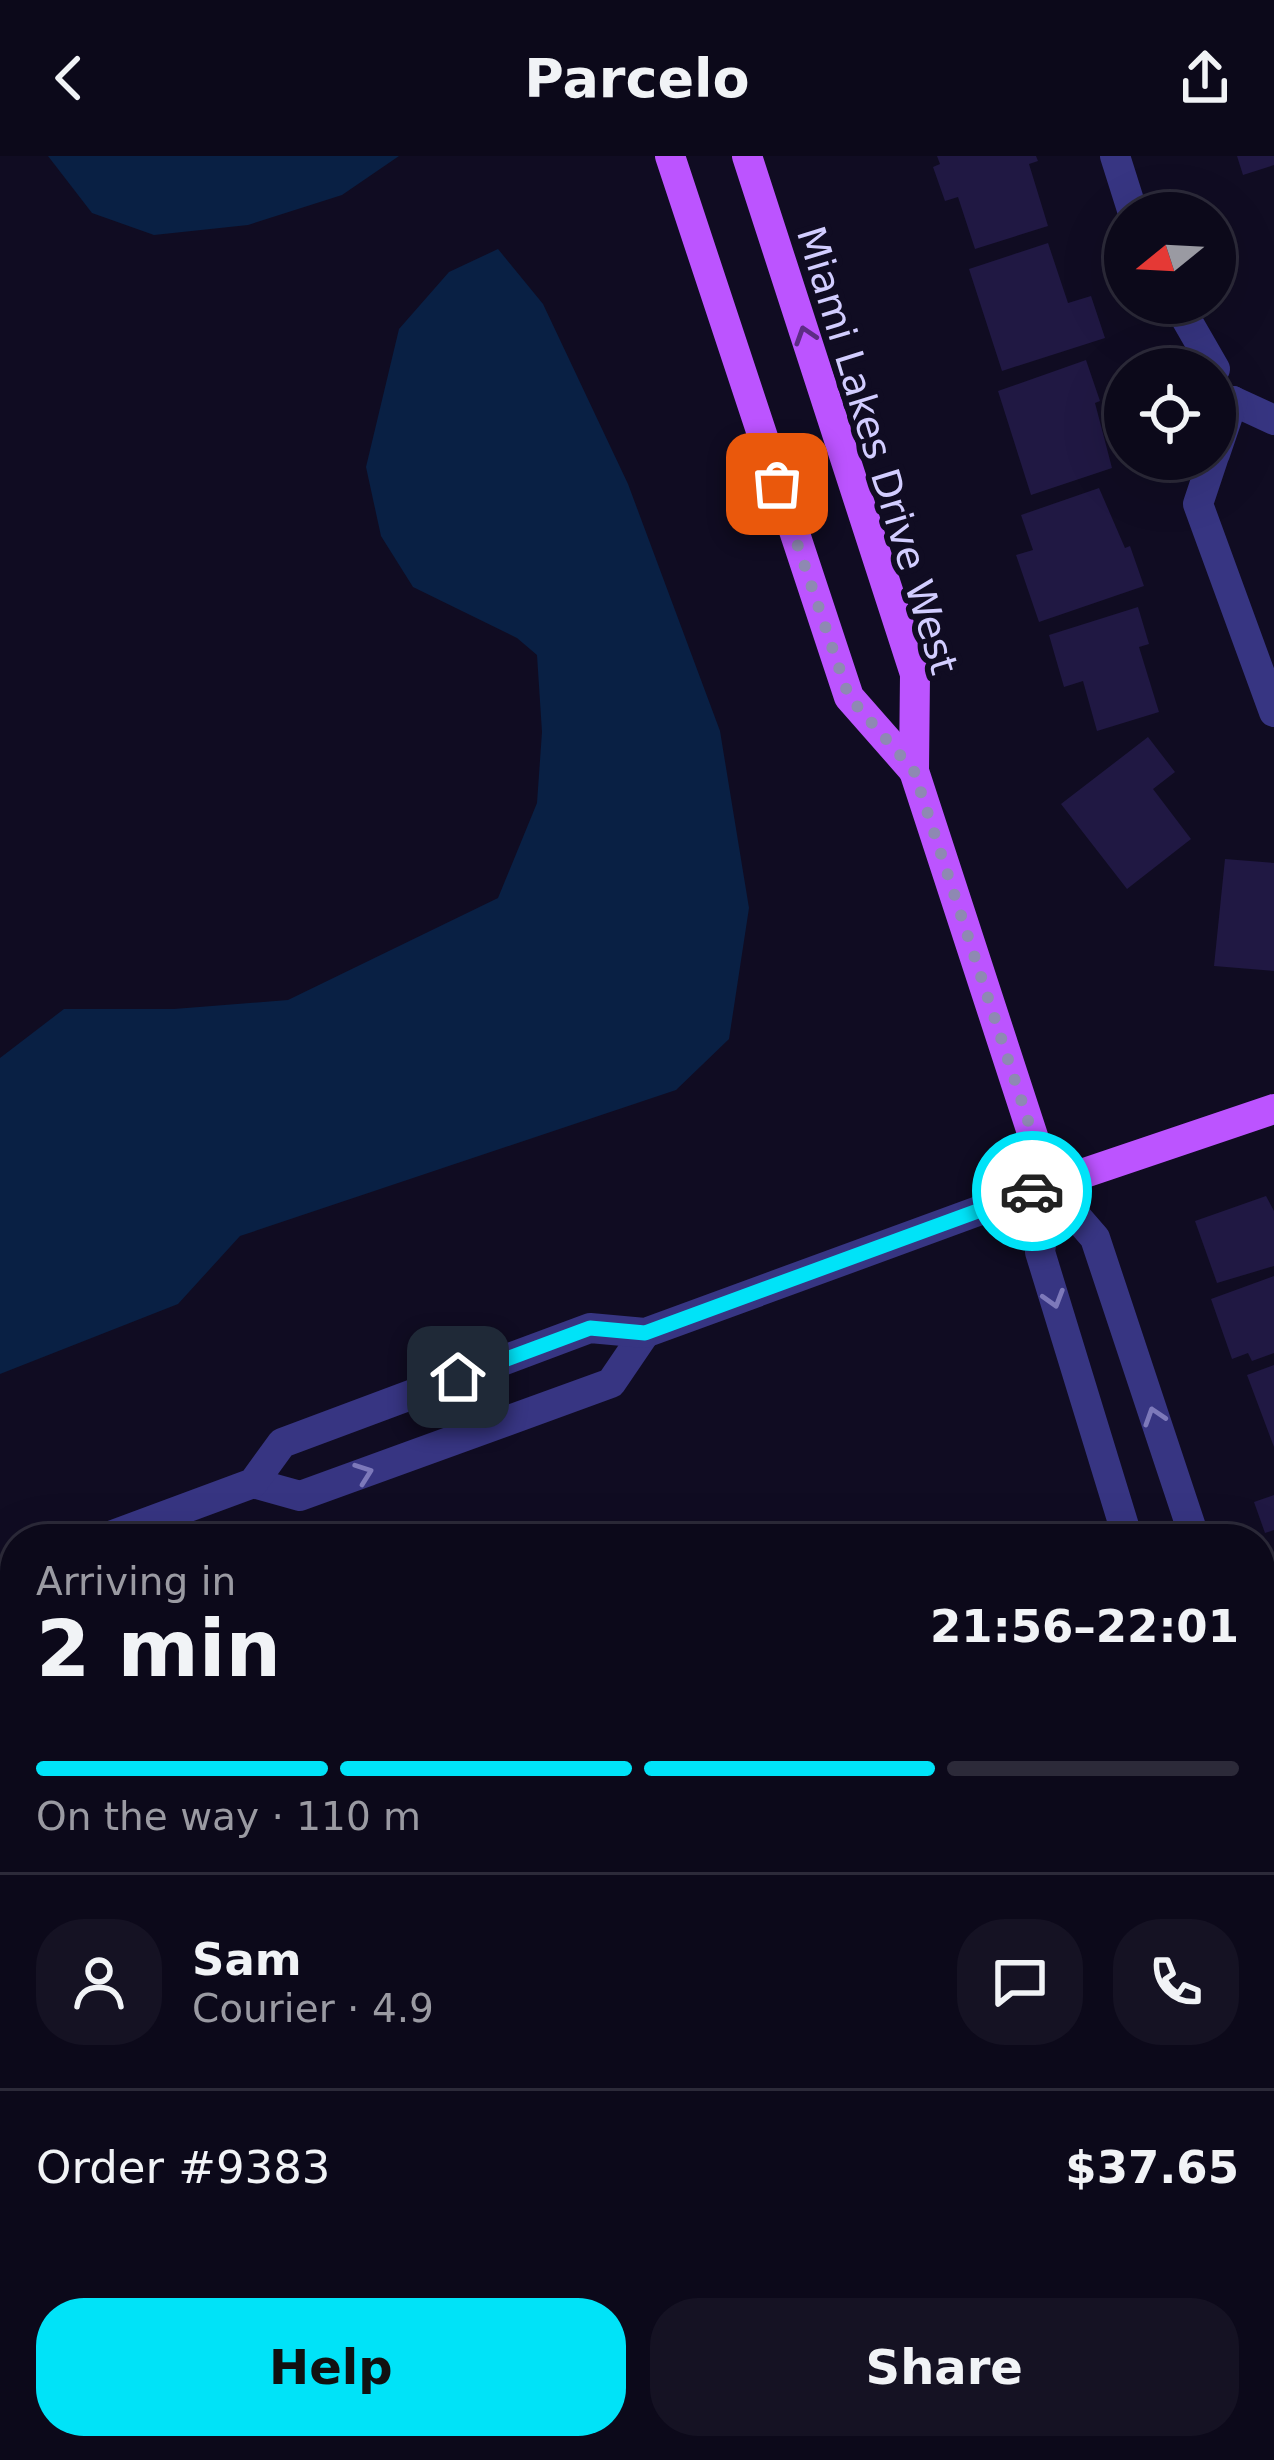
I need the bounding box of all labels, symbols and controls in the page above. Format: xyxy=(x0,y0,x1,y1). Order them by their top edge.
icon: back xyxy=(36,45,102,111)
icon: share xyxy=(1172,45,1238,111)
text: Parcelo xyxy=(524,47,750,110)
north arrow xyxy=(1104,192,1236,324)
map controls xyxy=(1104,192,1236,480)
street label: Miami Lakes Drive West xyxy=(788,221,967,679)
one-way arrow xyxy=(794,325,819,346)
button: locate xyxy=(1104,348,1236,480)
pin xyxy=(726,433,828,535)
icon: bag xyxy=(744,451,810,517)
courier xyxy=(972,1131,1092,1251)
icon: car xyxy=(999,1158,1065,1224)
one-way arrow xyxy=(1040,1288,1065,1309)
pin xyxy=(407,1326,509,1428)
icon: home xyxy=(425,1344,491,1410)
one-way arrow xyxy=(1144,1406,1169,1427)
one-way arrow xyxy=(352,1463,373,1487)
text: Arriving in xyxy=(36,1559,236,1604)
text: 21:56–22:01 xyxy=(930,1600,1239,1653)
text: 2 min xyxy=(36,1604,281,1694)
text: On the way · 110 m xyxy=(36,1794,421,1839)
button: person xyxy=(36,1919,162,2045)
button: chat xyxy=(957,1919,1083,2045)
button: phone xyxy=(1113,1919,1239,2045)
text: Sam xyxy=(192,1933,302,1986)
text: Courier · 4.9 xyxy=(192,1986,434,2031)
text: Order #9383 xyxy=(36,2141,330,2194)
text: $37.65 xyxy=(1065,2141,1239,2194)
button: Help xyxy=(36,2298,626,2436)
button: Share xyxy=(650,2298,1239,2436)

